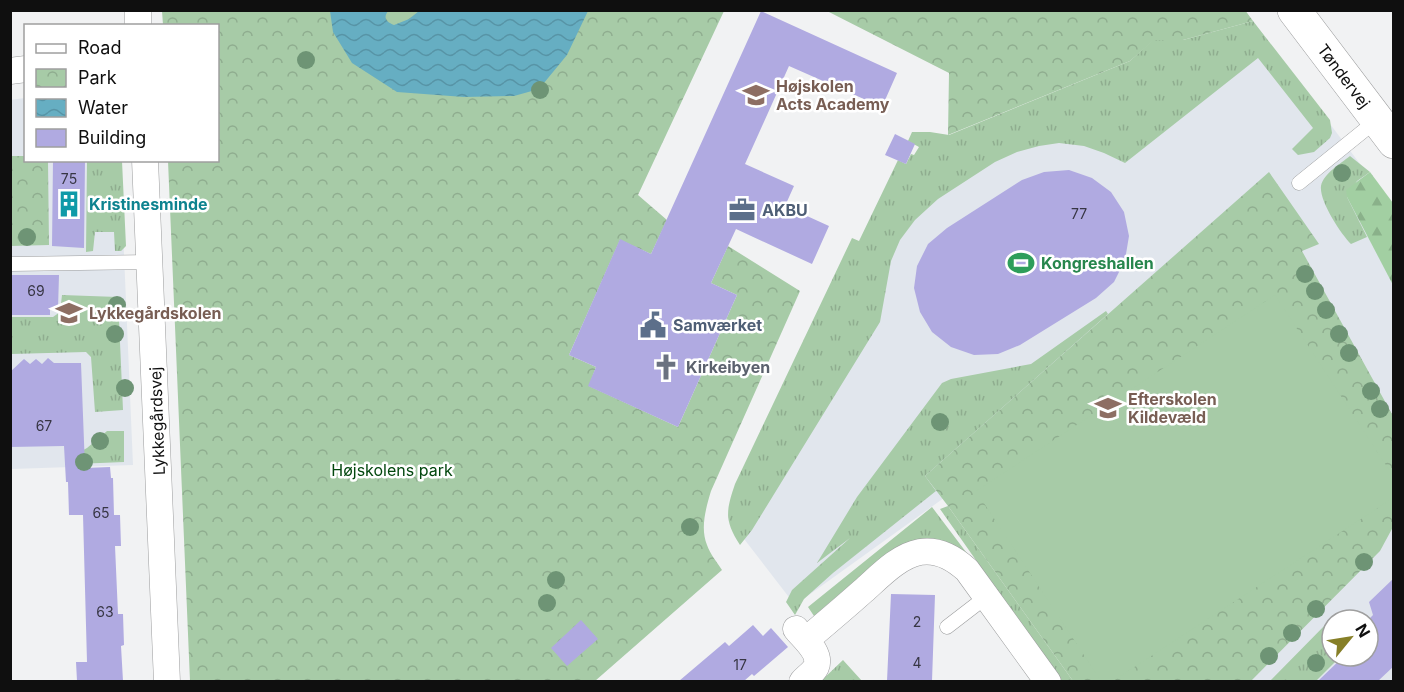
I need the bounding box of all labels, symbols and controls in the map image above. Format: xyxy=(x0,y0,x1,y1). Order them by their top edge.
legend xyxy=(24,24,219,162)
text: Road xyxy=(78,37,121,58)
street label: Tøndervej xyxy=(1313,40,1375,112)
text: Park xyxy=(78,67,117,88)
place label: Højskolen Acts Academy xyxy=(776,76,890,114)
school or university icon: Højskolen Acts Academy xyxy=(741,80,771,110)
text: Water xyxy=(78,97,128,118)
text: Building xyxy=(78,127,146,148)
house number: 75 xyxy=(61,170,77,187)
building icon: Kristinesminde xyxy=(54,189,84,219)
place label: Kristinesminde xyxy=(89,194,208,214)
office icon: AKBU xyxy=(727,195,757,225)
place label: AKBU xyxy=(762,200,808,220)
house number: 77 xyxy=(1071,205,1087,222)
sports icon: Kongreshallen xyxy=(1006,248,1036,278)
place label: Kongreshallen xyxy=(1041,253,1154,273)
house number: 69 xyxy=(27,282,45,299)
school or university icon: Lykkegårdskolen xyxy=(54,298,84,328)
place label: Lykkegårdskolen xyxy=(89,303,222,323)
public building icon: Samværket xyxy=(638,310,668,340)
place label: Samværket xyxy=(673,315,762,335)
church icon: Kirkeibyen xyxy=(651,352,681,382)
place label: Kirkeibyen xyxy=(686,357,770,377)
street label: Lykkegårdsvej xyxy=(145,367,169,475)
place label: Efterskolen Kildevæld xyxy=(1128,389,1217,427)
school or university icon: Efterskolen Kildevæld xyxy=(1093,393,1123,423)
house number: 67 xyxy=(36,417,52,434)
park label: Højskolens park xyxy=(331,460,453,480)
house number: 65 xyxy=(92,504,110,521)
house number: 63 xyxy=(96,603,114,620)
north arrow xyxy=(1320,608,1380,668)
house number: 2 xyxy=(913,613,921,630)
text: N xyxy=(1351,620,1375,641)
house number: 4 xyxy=(912,654,922,671)
house number: 17 xyxy=(733,656,747,673)

